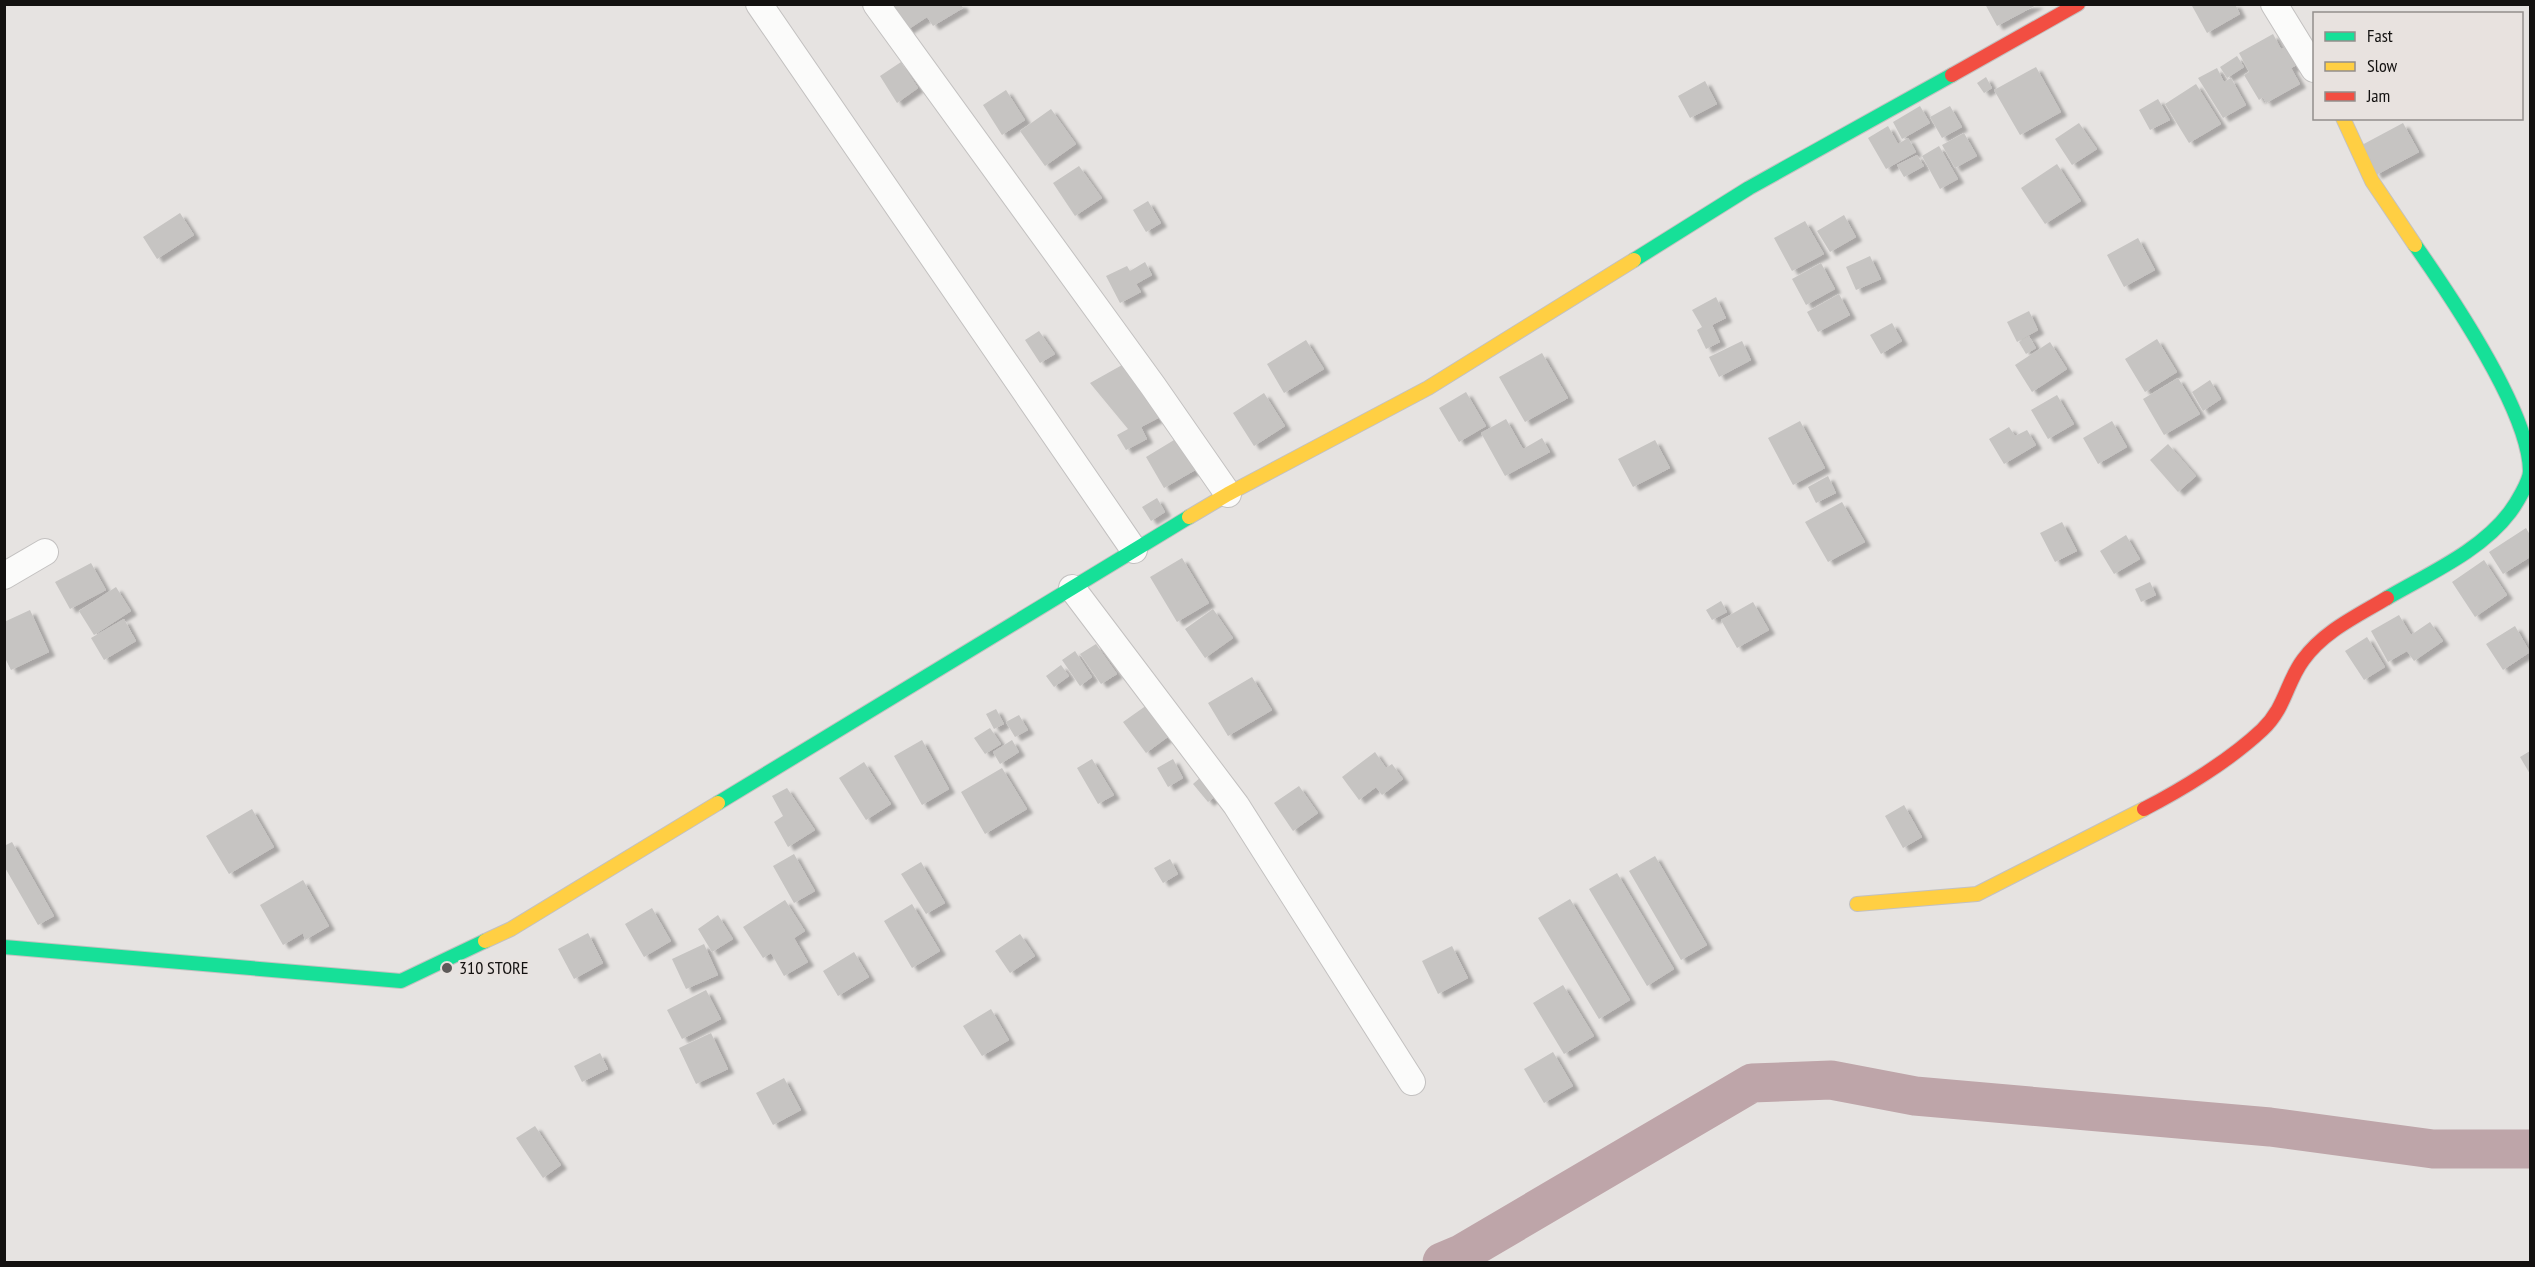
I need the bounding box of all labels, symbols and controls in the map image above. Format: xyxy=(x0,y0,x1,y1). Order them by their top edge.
legend xyxy=(2313,12,2523,120)
text: Fast xyxy=(2367,24,2393,47)
text: Slow xyxy=(2367,54,2398,77)
text: Jam xyxy=(2366,84,2390,107)
place label: 310 STORE xyxy=(459,956,528,979)
marker: 310 STORE xyxy=(440,961,454,975)

